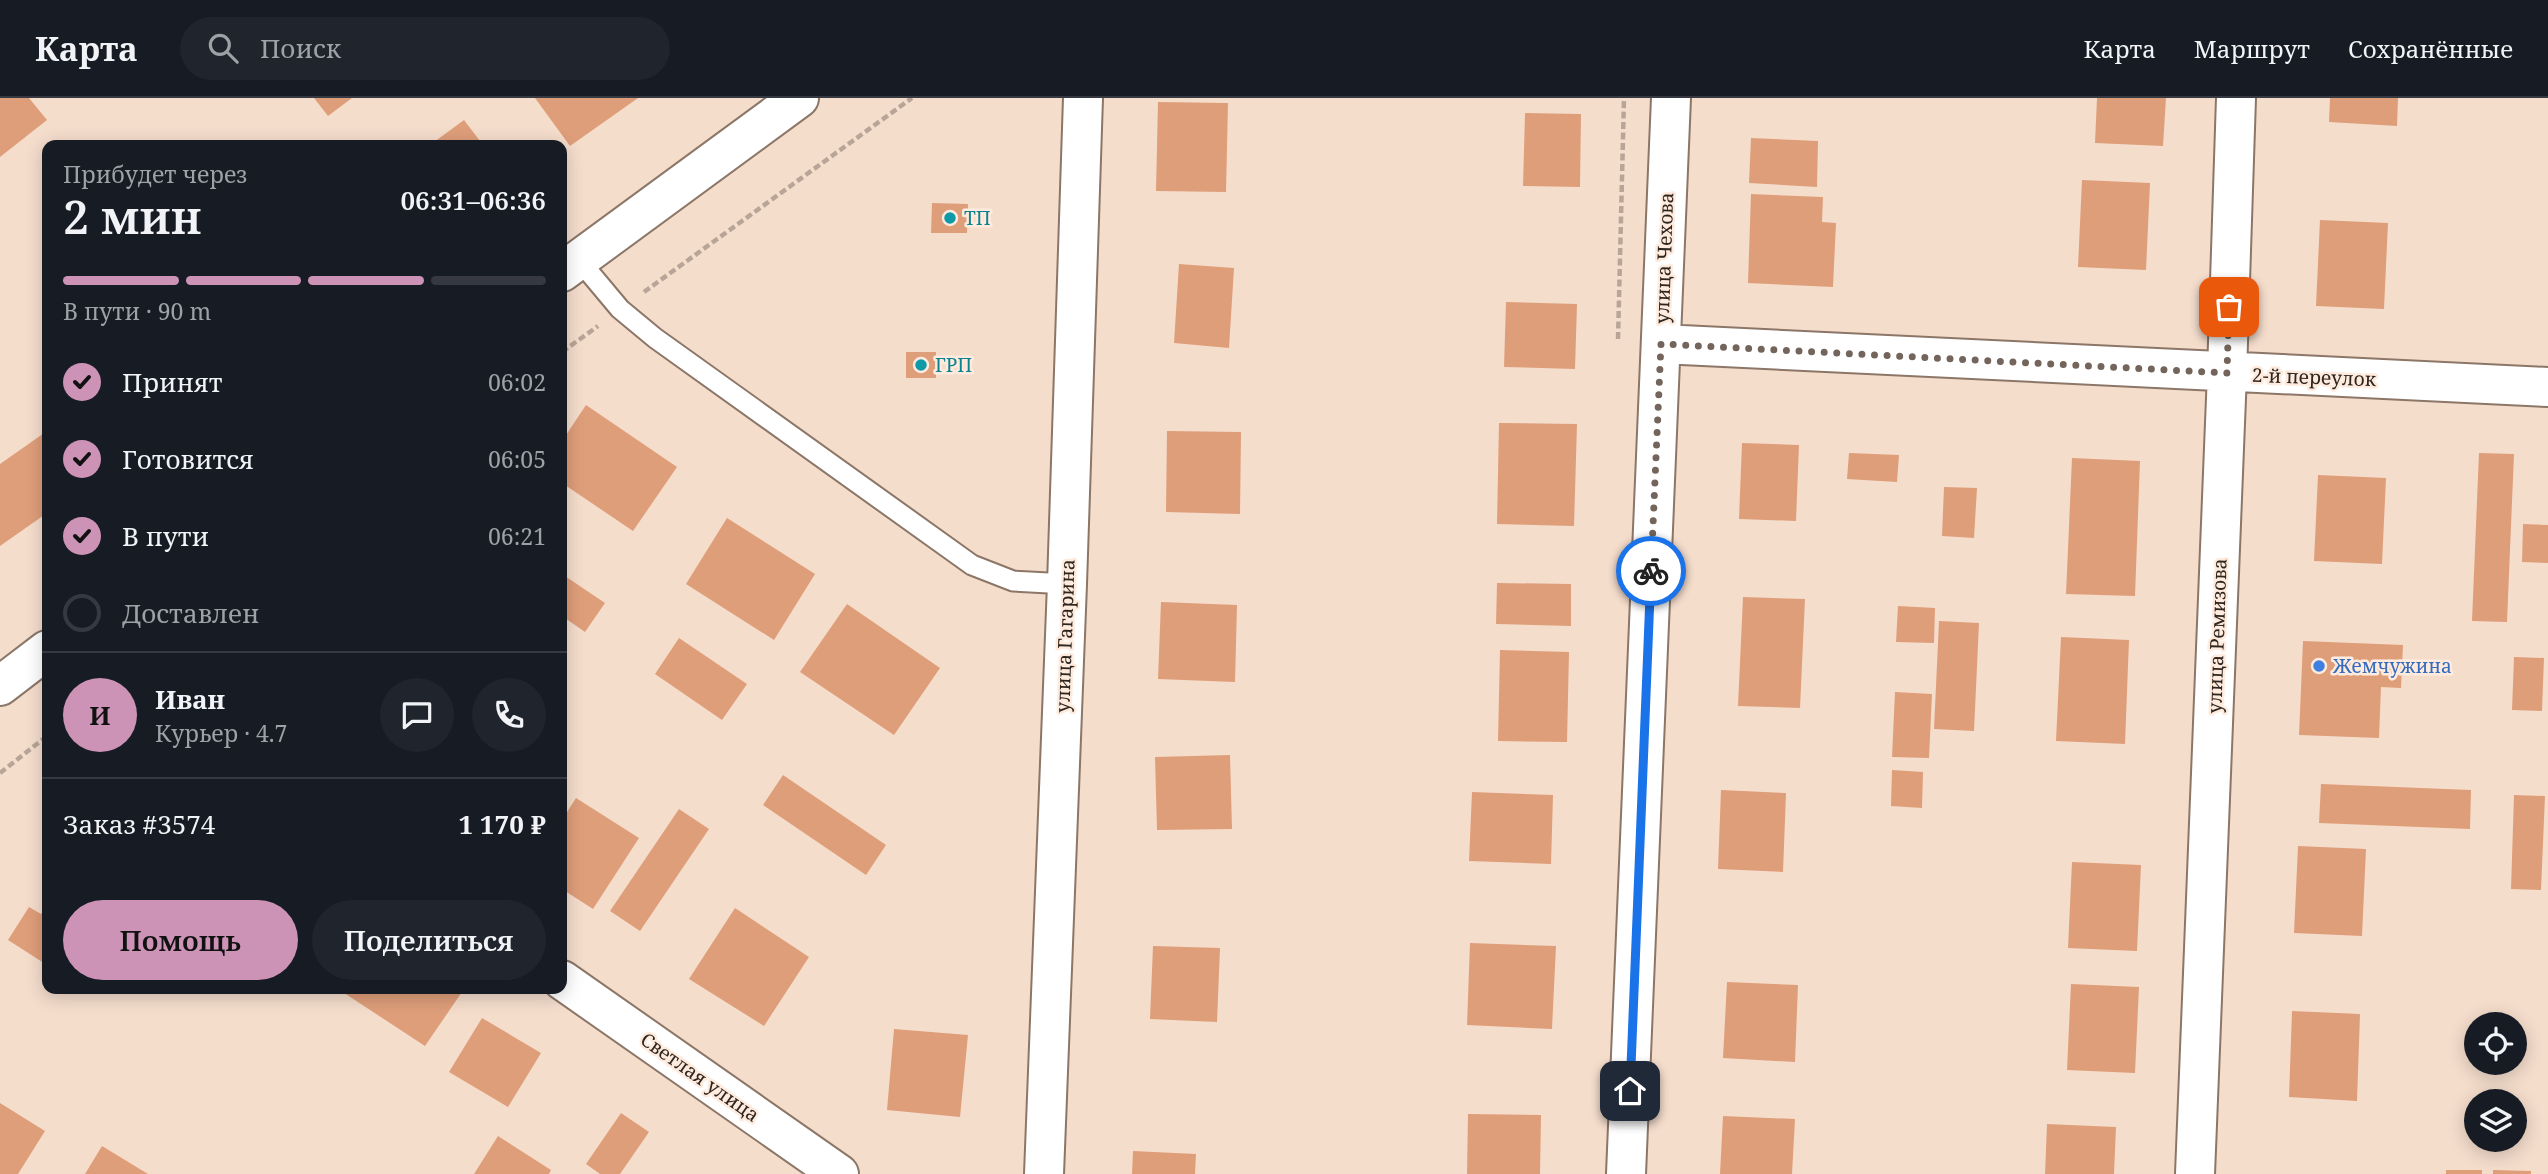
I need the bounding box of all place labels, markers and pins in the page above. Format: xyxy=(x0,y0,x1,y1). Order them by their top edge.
place label: ТП xyxy=(964,205,991,231)
marker: ТП xyxy=(942,210,958,226)
pin xyxy=(2199,277,2259,337)
place label: ГРП xyxy=(935,352,972,378)
marker: ГРП xyxy=(913,357,929,373)
place label: Жемчужина xyxy=(2332,653,2452,679)
marker: Жемчужина xyxy=(2311,658,2327,674)
pin xyxy=(1600,1061,1660,1121)

